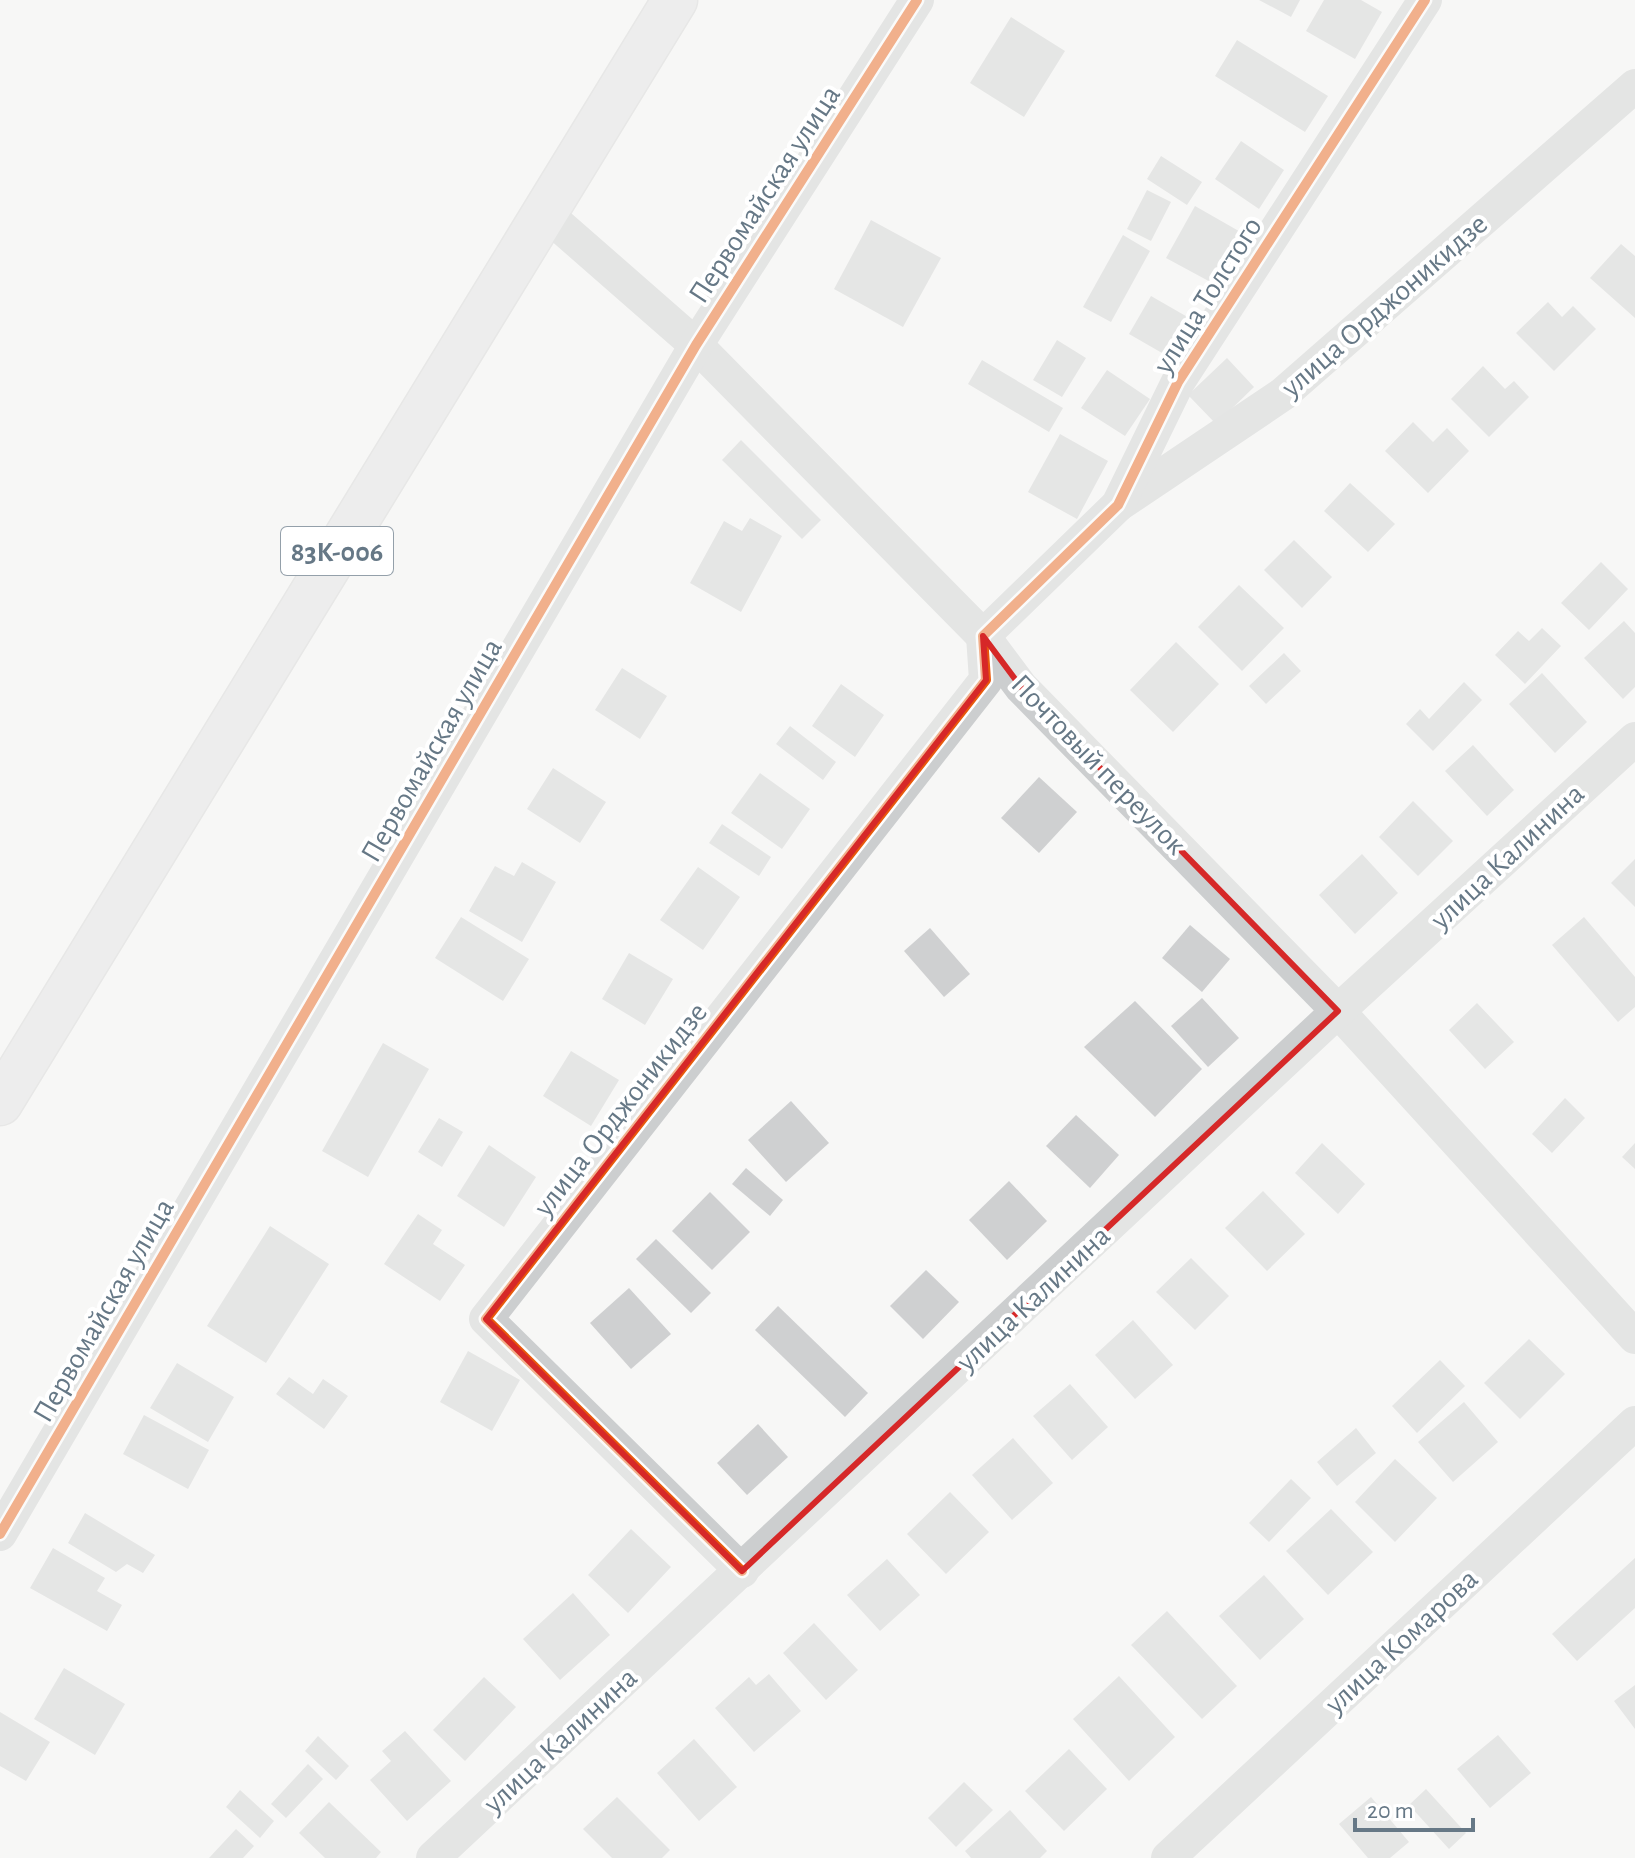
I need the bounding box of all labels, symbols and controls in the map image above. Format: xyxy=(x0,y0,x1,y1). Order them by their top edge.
street label: Первомайская улица xyxy=(683,80,846,309)
street label: улица Орджоникидзе xyxy=(1275,209,1493,404)
street label: улица Толстого xyxy=(1147,212,1268,380)
road number: 83К-006 xyxy=(281,527,393,575)
street label: Первомайская улица xyxy=(356,634,508,867)
street label: Почтовый переулок xyxy=(1005,669,1192,861)
street label: улица Калинина xyxy=(1424,778,1590,936)
street label: улица Орджоникидзе xyxy=(528,997,713,1223)
street label: Первомайская улица xyxy=(28,1194,180,1427)
street label: улица Калинина xyxy=(950,1220,1116,1378)
street label: улица Комарова xyxy=(1319,1564,1484,1720)
street label: улица Калинина xyxy=(477,1662,643,1820)
scale bar xyxy=(1355,1782,1473,1832)
text: 20 m xyxy=(1367,1799,1414,1823)

